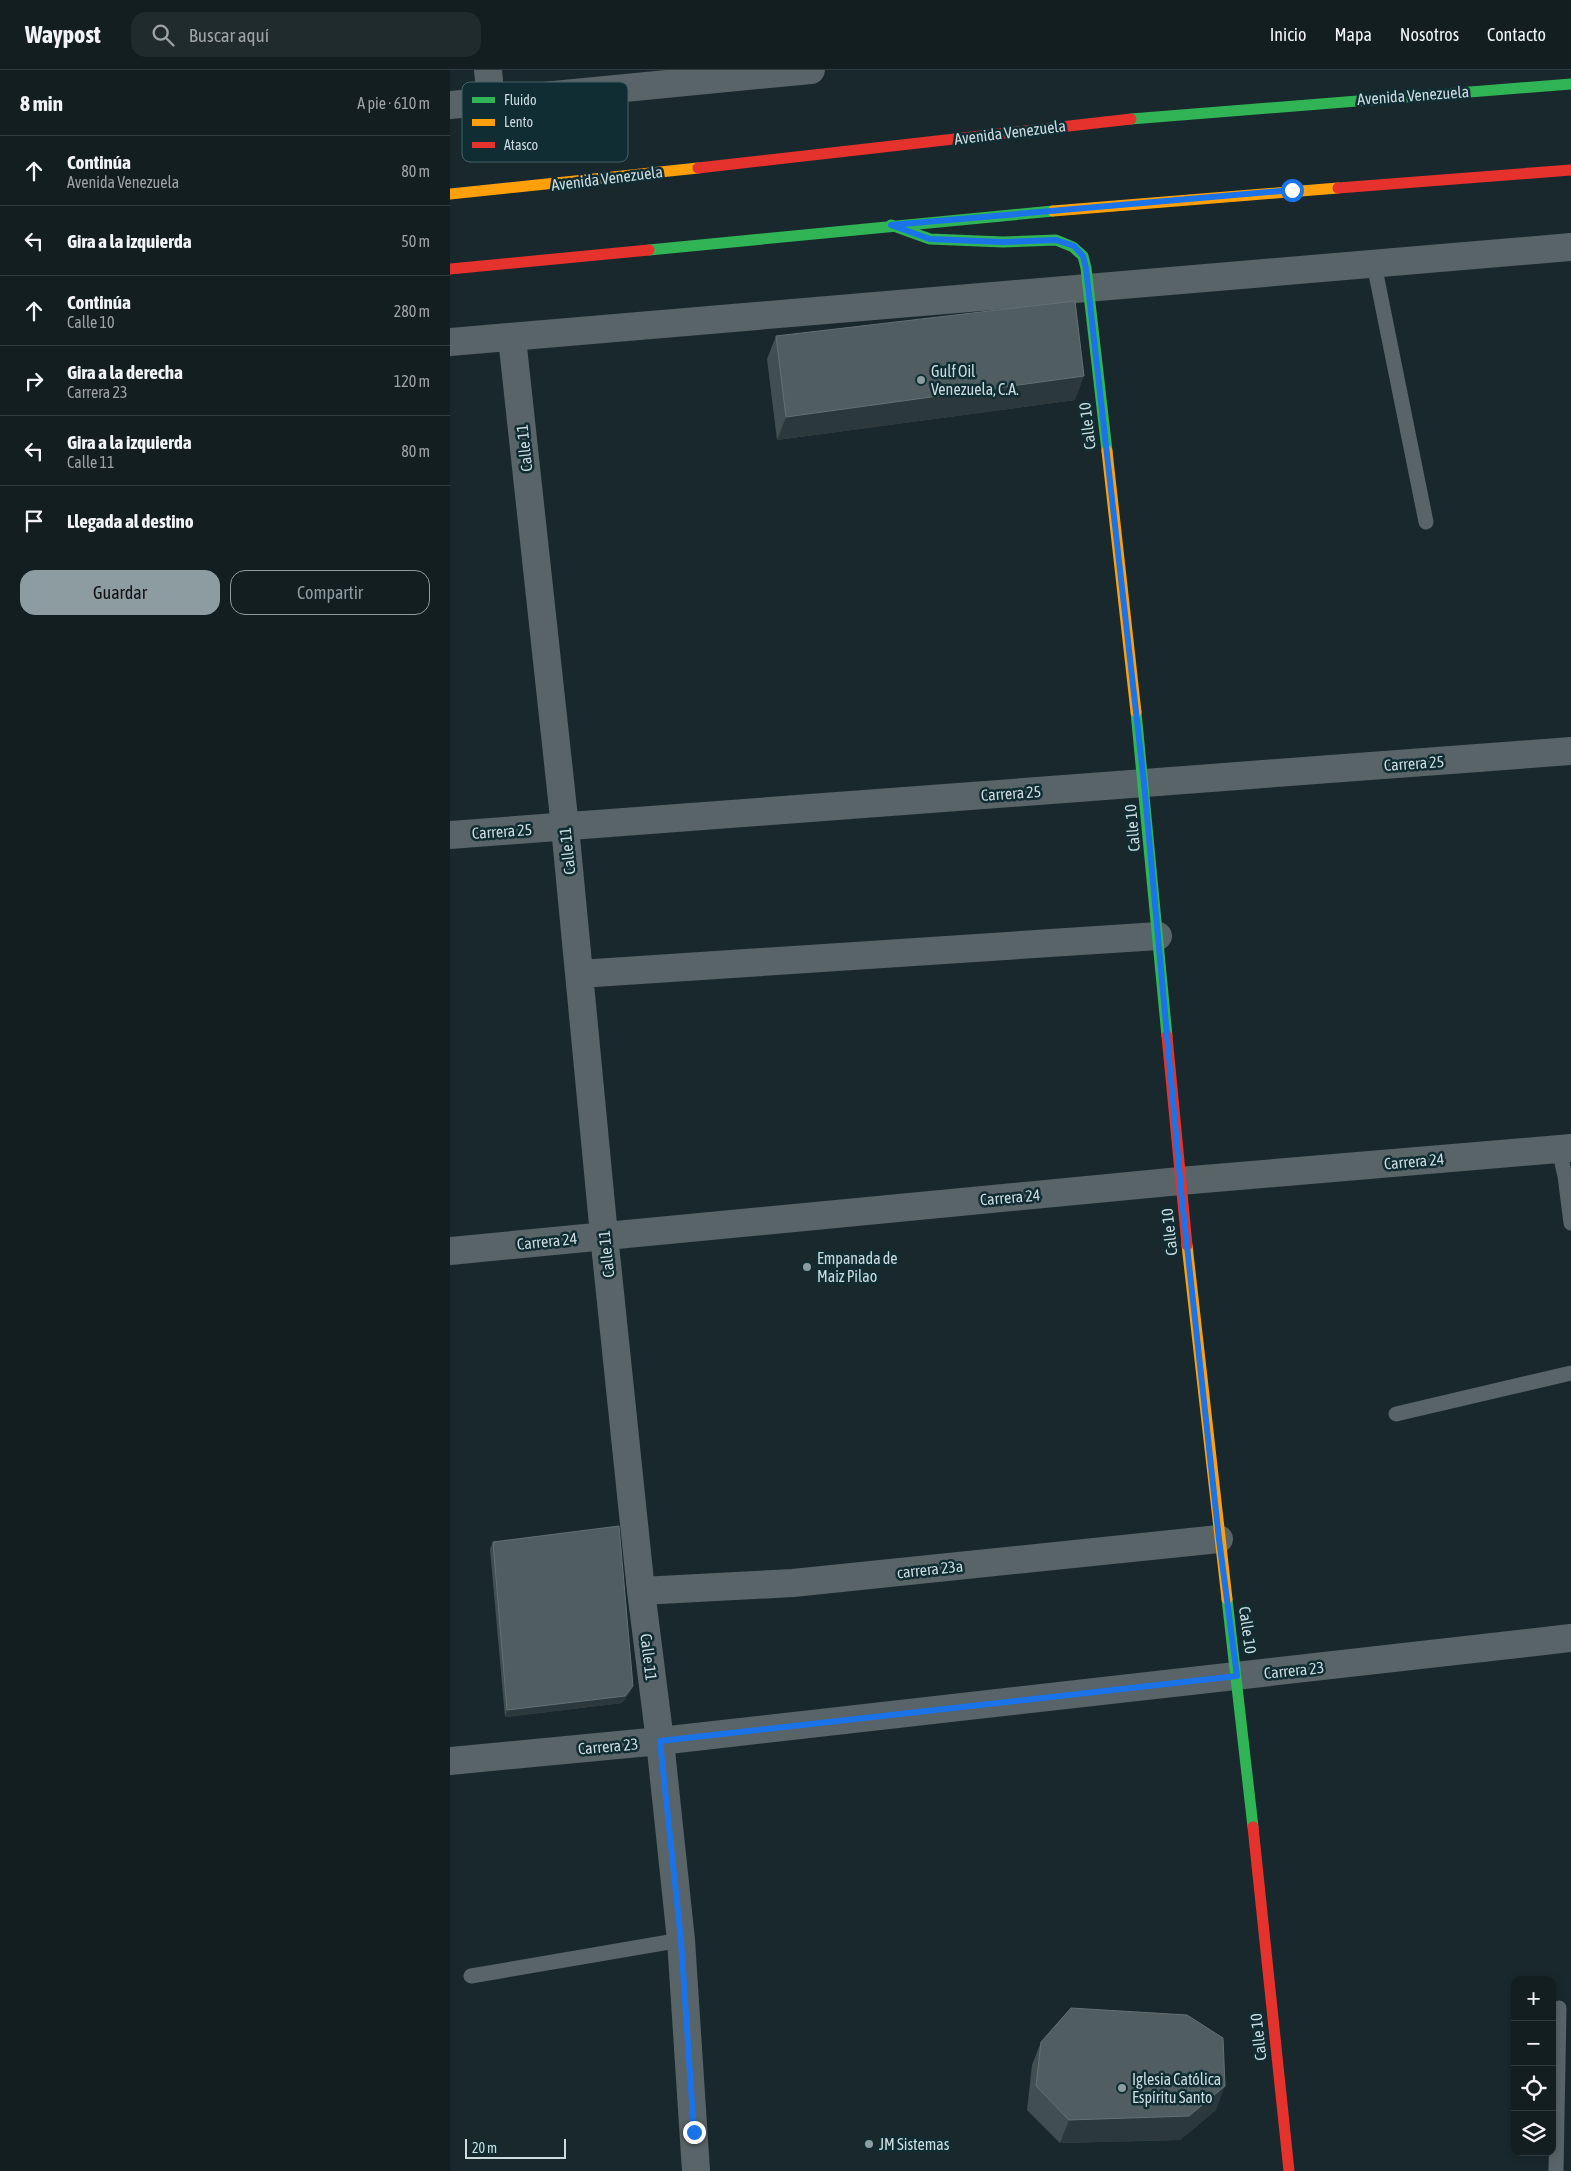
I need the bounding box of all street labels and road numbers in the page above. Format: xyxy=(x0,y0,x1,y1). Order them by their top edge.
street label: Avenida Venezuela xyxy=(1356,82,1470,108)
street label: Avenida Venezuela xyxy=(953,116,1067,148)
street label: Avenida Venezuela xyxy=(550,162,664,194)
street label: Calle 10 xyxy=(1075,401,1099,451)
street label: Calle 11 xyxy=(513,423,535,473)
street label: Carrera 25 xyxy=(1383,752,1445,774)
street label: Carrera 25 xyxy=(980,782,1042,804)
street label: Calle 10 xyxy=(1121,804,1143,852)
street label: Carrera 25 xyxy=(471,820,533,842)
street label: Calle 11 xyxy=(556,826,578,876)
street label: Carrera 24 xyxy=(1383,1149,1445,1173)
street label: Carrera 24 xyxy=(979,1185,1041,1209)
street label: Calle 10 xyxy=(1158,1207,1180,1257)
street label: Carrera 24 xyxy=(516,1229,578,1253)
street label: Calle 11 xyxy=(595,1229,617,1279)
street label: carrera 23a xyxy=(896,1557,964,1581)
street label: Calle 10 xyxy=(1236,1605,1260,1655)
street label: Calle 11 xyxy=(637,1632,661,1682)
street label: Carrera 23 xyxy=(1263,1658,1325,1682)
street label: Carrera 23 xyxy=(577,1734,639,1758)
street label: Calle 10 xyxy=(1247,2012,1269,2062)

